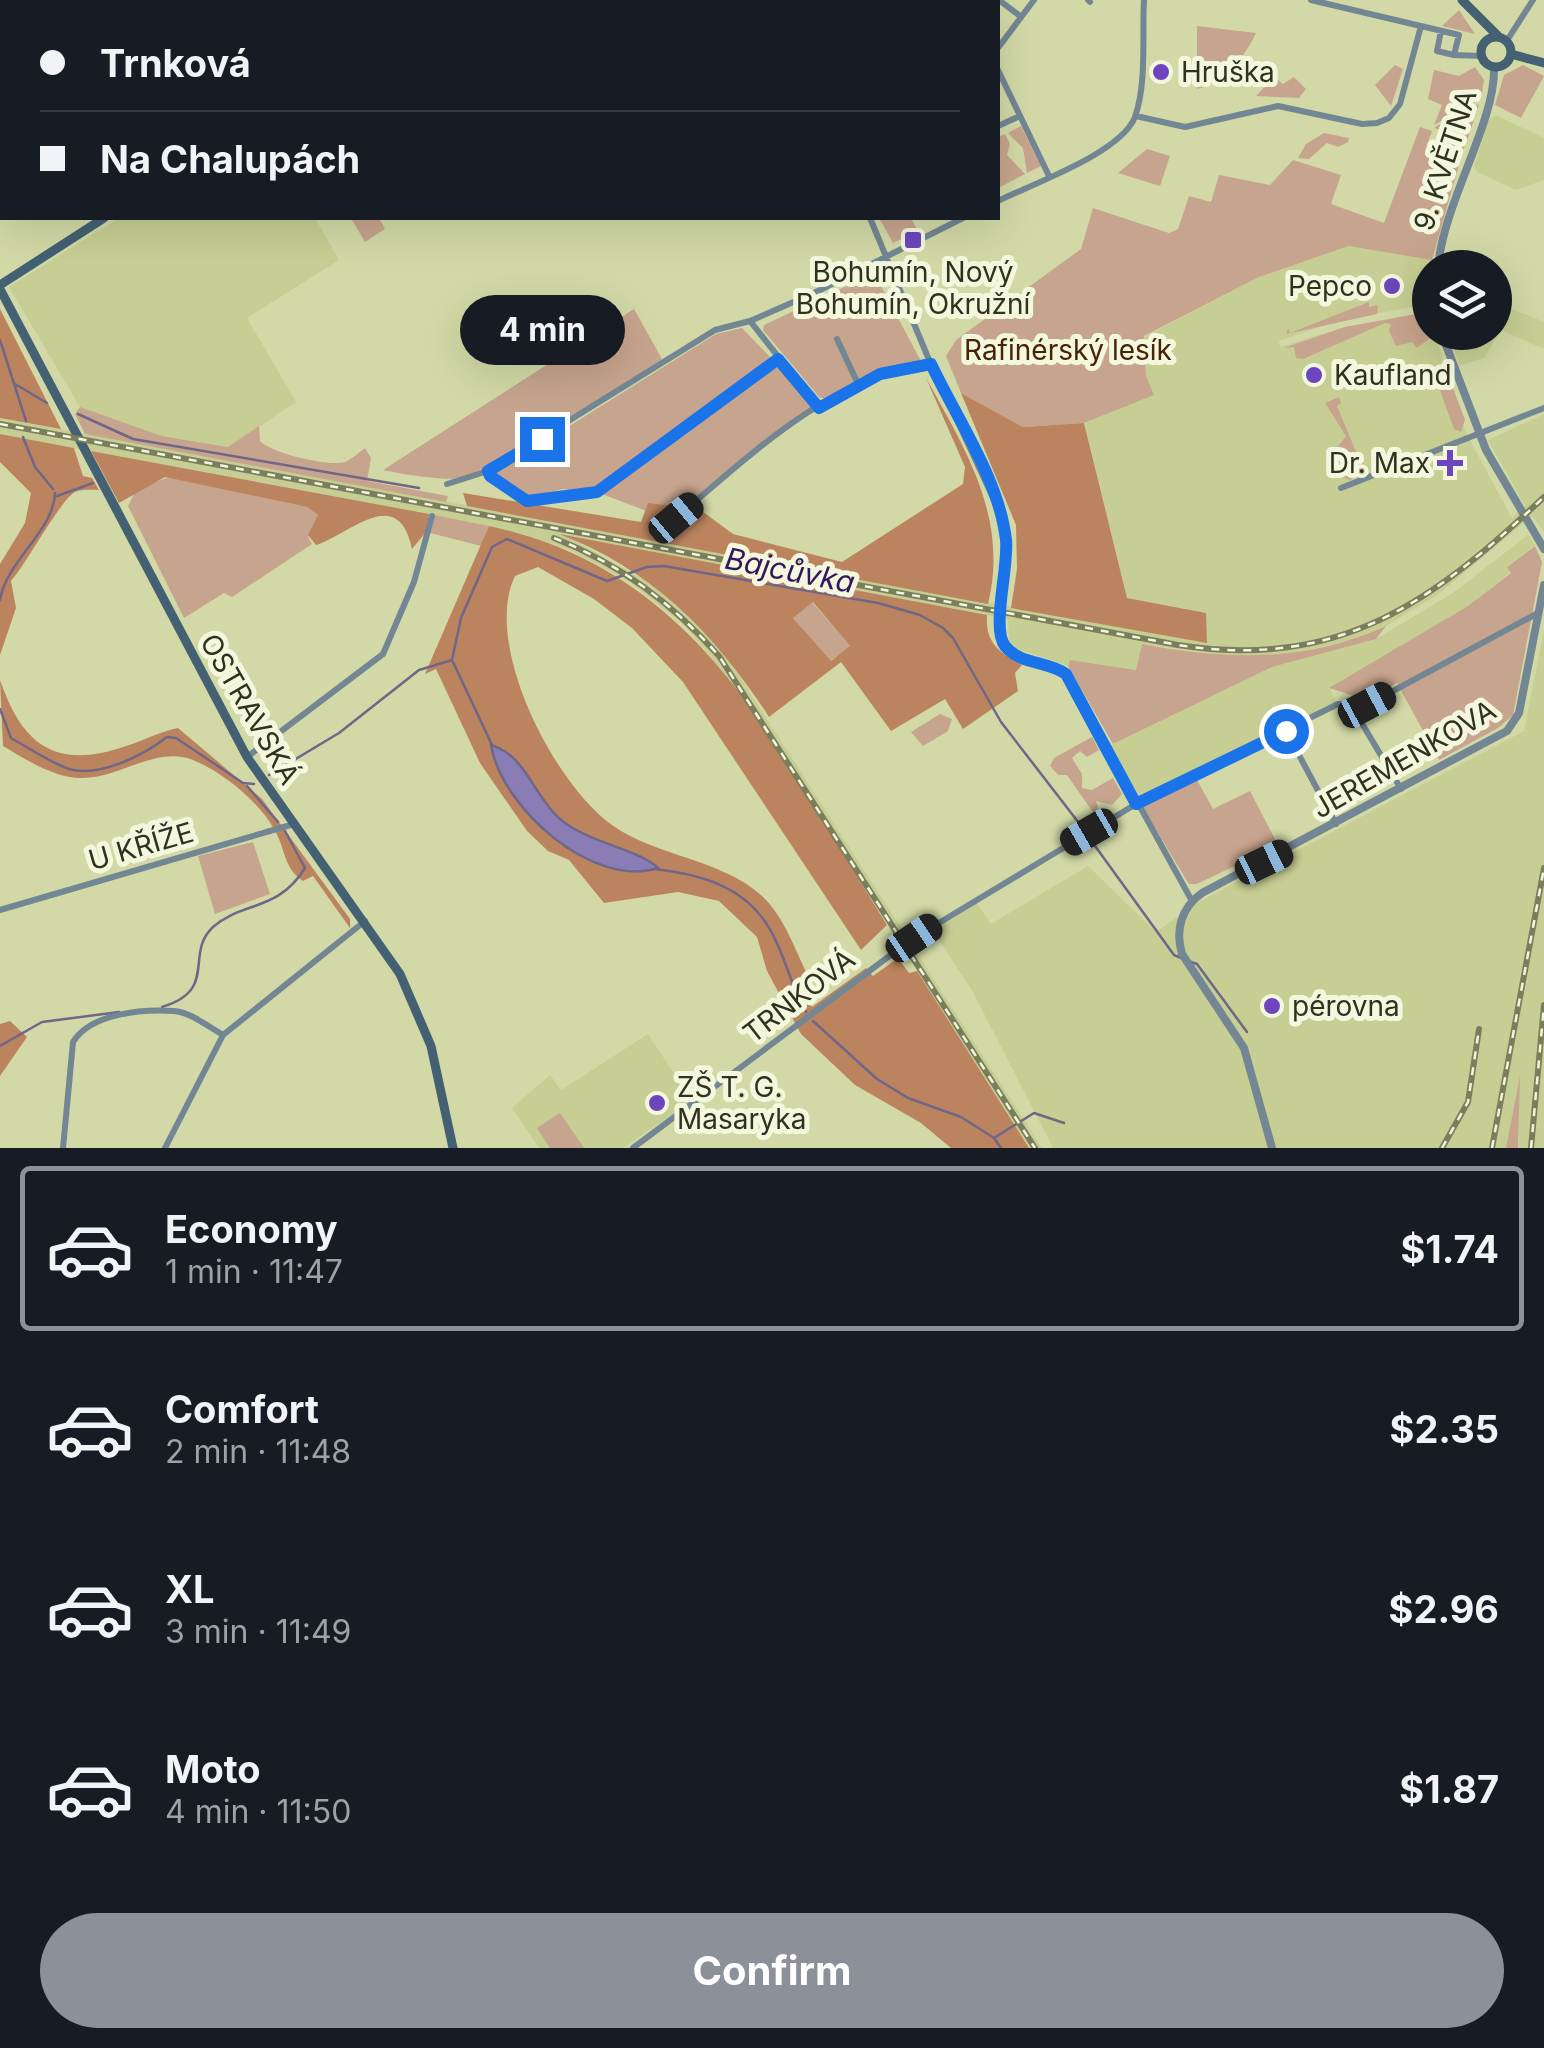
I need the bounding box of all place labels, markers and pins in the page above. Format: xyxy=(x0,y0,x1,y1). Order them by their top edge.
place label: Hruška xyxy=(1181,55,1275,89)
marker: Hruška xyxy=(1150,61,1172,83)
marker: Bohumín, Nový Bohumín, Okružní xyxy=(902,229,924,251)
place label: Bohumín, Nový Bohumín, Okružní xyxy=(796,255,1031,321)
place label: Pepco xyxy=(1288,269,1372,303)
marker: Pepco xyxy=(1381,275,1403,297)
place label: Kaufland xyxy=(1334,358,1452,392)
marker: Kaufland xyxy=(1303,364,1325,386)
place label: Dr. Max xyxy=(1329,446,1430,480)
marker: Dr. Max xyxy=(1439,452,1461,474)
place label: pérovna xyxy=(1292,989,1400,1023)
marker: pérovna xyxy=(1261,995,1283,1017)
place label: ZŠ T. G. Masaryka xyxy=(677,1070,806,1136)
marker: ZŠ T. G. Masaryka xyxy=(646,1092,668,1114)

